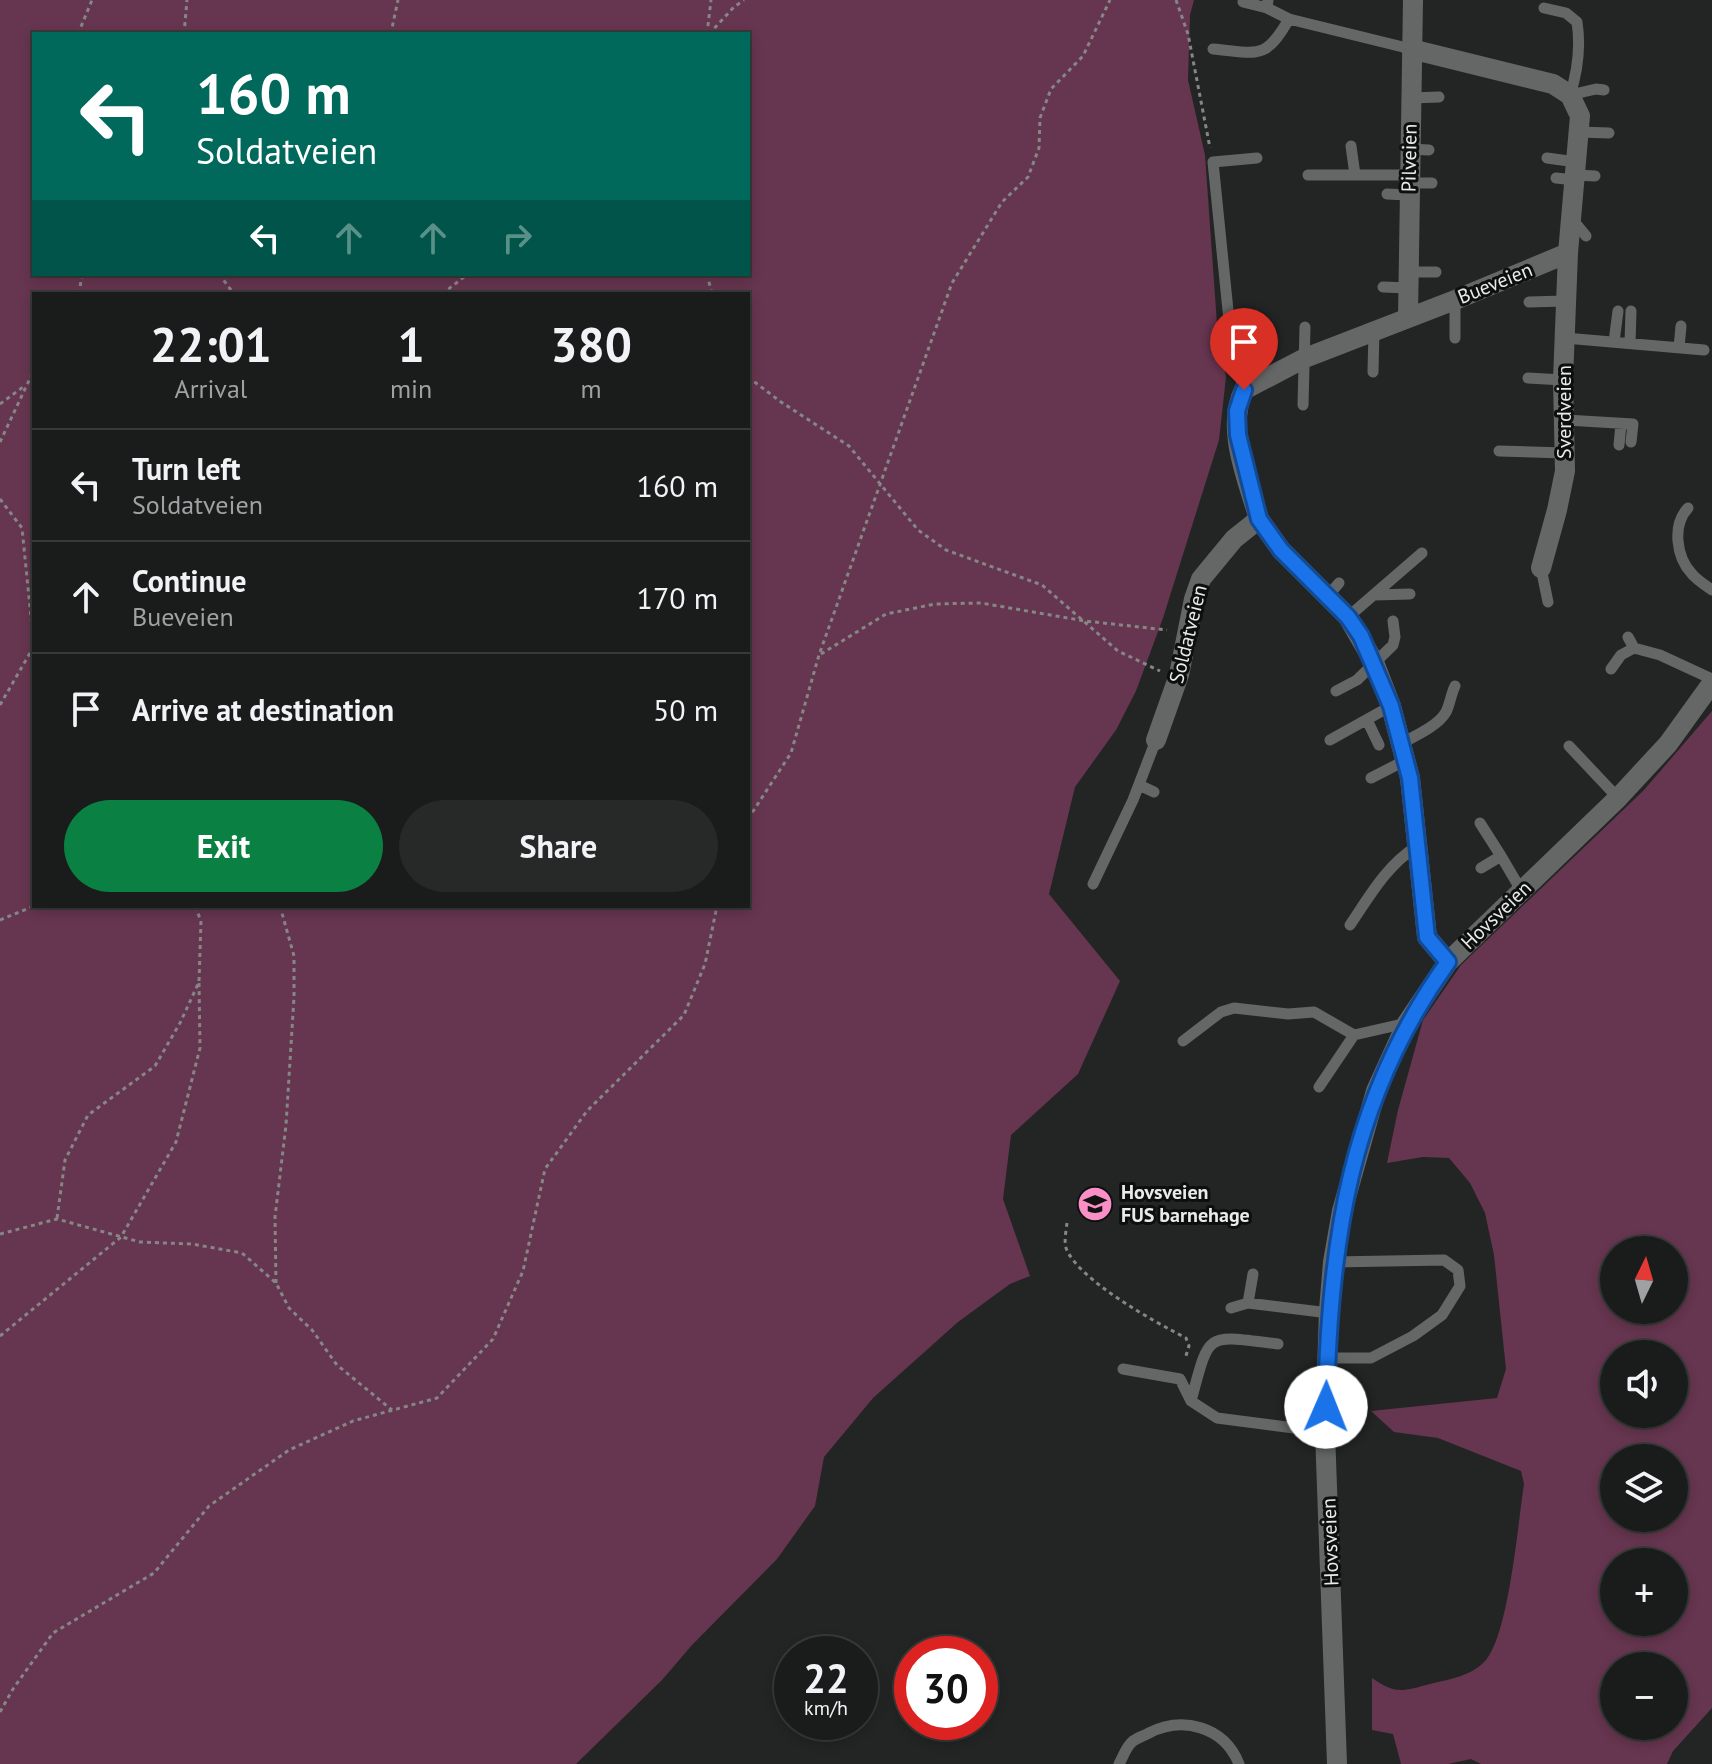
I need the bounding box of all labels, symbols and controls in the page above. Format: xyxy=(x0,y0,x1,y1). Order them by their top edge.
text: 160 m xyxy=(196,57,351,129)
icon: left xyxy=(64,64,168,168)
street label: Pilveien xyxy=(1395,124,1423,192)
text: Soldatveien xyxy=(196,127,377,174)
icon: left xyxy=(243,216,287,260)
icon: ahead xyxy=(327,216,371,260)
icon: ahead xyxy=(411,216,455,260)
icon: right xyxy=(495,216,539,260)
street label: Bueveien xyxy=(1454,256,1536,310)
pin xyxy=(1210,308,1278,390)
text: 22:01 xyxy=(150,313,272,375)
text: 1 xyxy=(397,313,425,375)
text: 380 xyxy=(550,313,632,375)
icon: arrive xyxy=(1222,320,1266,364)
street label: Sverdveien xyxy=(1551,365,1577,459)
text: Arrival xyxy=(175,372,247,405)
text: min xyxy=(390,372,432,405)
text: m xyxy=(581,372,602,405)
text: Turn left xyxy=(132,449,240,488)
icon: left xyxy=(64,463,108,507)
text: 160 m xyxy=(637,466,718,505)
text: Soldatveien xyxy=(132,488,263,521)
text: Continue xyxy=(132,561,246,600)
icon: ahead xyxy=(64,575,108,619)
text: 170 m xyxy=(637,578,718,617)
street label: Soldatveien xyxy=(1163,582,1213,686)
text: Bueveien xyxy=(132,600,234,633)
icon: arrive xyxy=(64,687,108,731)
text: Arrive at destination xyxy=(132,690,394,729)
text: 50 m xyxy=(653,690,718,729)
button: Exit xyxy=(64,800,383,892)
button: Share xyxy=(399,800,718,892)
street label: Hovsveien xyxy=(1455,875,1537,955)
place label: Hovsveien FUS barnehage xyxy=(1121,1179,1250,1228)
school or university icon: Hovsveien FUS barnehage xyxy=(1076,1185,1114,1223)
north arrow xyxy=(1600,1236,1688,1324)
map controls xyxy=(1600,1236,1688,1740)
button: sound xyxy=(1600,1340,1688,1428)
position arrow xyxy=(1284,1365,1368,1449)
button: layers xyxy=(1600,1444,1688,1532)
street label: Hovsveien xyxy=(1315,1498,1345,1586)
button: + xyxy=(1600,1548,1688,1636)
speed limit sign: 30 xyxy=(894,1636,998,1740)
text: 22 xyxy=(803,1652,849,1704)
button: − xyxy=(1600,1652,1688,1740)
text: km/h xyxy=(804,1695,848,1721)

